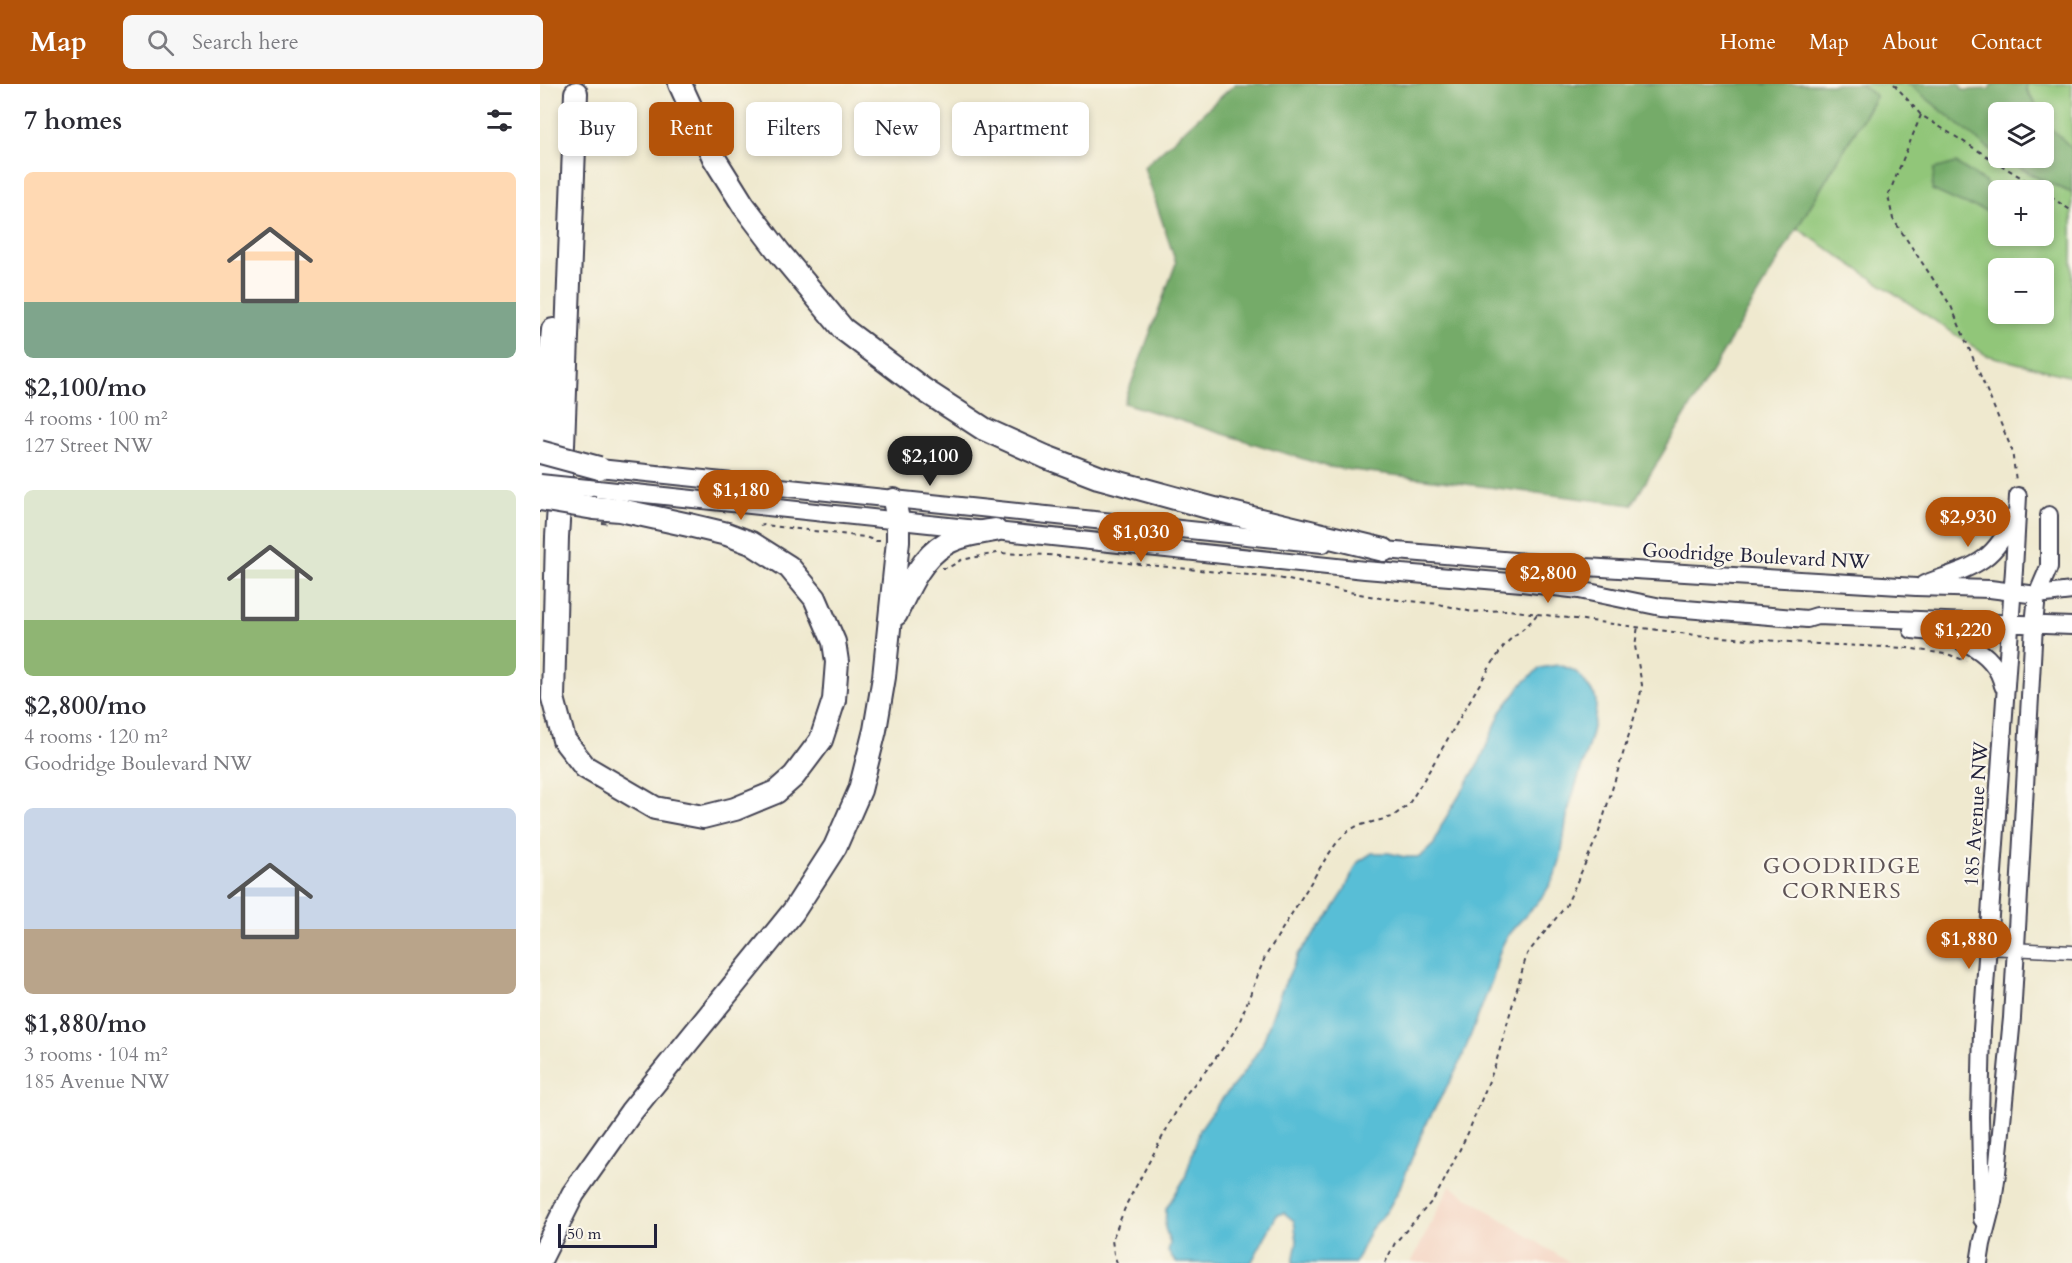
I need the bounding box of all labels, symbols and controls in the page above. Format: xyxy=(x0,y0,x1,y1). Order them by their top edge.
search box xyxy=(123,15,543,69)
text: Map xyxy=(30,23,87,61)
icon: search xyxy=(144,26,177,59)
text: Search here xyxy=(192,27,299,57)
text: Home xyxy=(1720,28,1776,57)
text: Map xyxy=(1809,28,1849,57)
text: About xyxy=(1882,28,1938,57)
text: Contact xyxy=(1971,28,2042,57)
chip: Buy xyxy=(558,102,637,156)
chip: Rent xyxy=(649,102,734,156)
chip: Filters xyxy=(746,102,842,156)
chip: New xyxy=(854,102,940,156)
chip: Apartment xyxy=(952,102,1089,156)
map controls xyxy=(1988,102,2054,324)
button: layers xyxy=(1988,102,2054,168)
text: 7 homes xyxy=(24,103,122,138)
icon: filters xyxy=(483,104,516,137)
button: + xyxy=(1988,180,2054,246)
icon: home xyxy=(216,211,324,319)
button: − xyxy=(1988,258,2054,324)
text: $2,100/mo xyxy=(24,370,147,405)
text: 4 rooms · 100 m² xyxy=(24,405,168,432)
text: 127 Street NW xyxy=(24,432,153,459)
pin: $2,100 xyxy=(881,436,979,487)
text: $2,100 xyxy=(901,442,959,469)
pin: $1,180 xyxy=(692,470,790,521)
text: $1,180 xyxy=(712,476,770,503)
pin: $2,930 xyxy=(1919,497,2017,548)
text: $2,930 xyxy=(1939,503,1997,530)
pin: $1,030 xyxy=(1092,512,1190,563)
text: $1,030 xyxy=(1112,518,1170,545)
icon: home xyxy=(216,529,324,637)
street label: Goodridge Boulevard NW xyxy=(1641,537,1872,575)
pin: $2,800 xyxy=(1499,553,1597,604)
text: $2,800 xyxy=(1519,559,1577,586)
pin: $1,220 xyxy=(1914,610,2012,661)
text: $1,220 xyxy=(1934,616,1992,643)
text: $2,800/mo xyxy=(24,688,147,723)
text: 4 rooms · 120 m² xyxy=(24,723,168,750)
street label: 185 Avenue NW xyxy=(1957,740,1995,888)
text: Goodridge Boulevard NW xyxy=(24,750,252,777)
icon: home xyxy=(216,847,324,955)
district label: GOODRIDGE CORNERS xyxy=(1763,851,1921,906)
pin: $1,880 xyxy=(1920,919,2018,970)
text: $1,880 xyxy=(1940,925,1998,952)
text: $1,880/mo xyxy=(24,1006,147,1041)
text: 3 rooms · 104 m² xyxy=(24,1041,168,1068)
text: 185 Avenue NW xyxy=(24,1068,169,1095)
scale bar xyxy=(558,1221,657,1248)
text: 50 m xyxy=(567,1223,601,1245)

